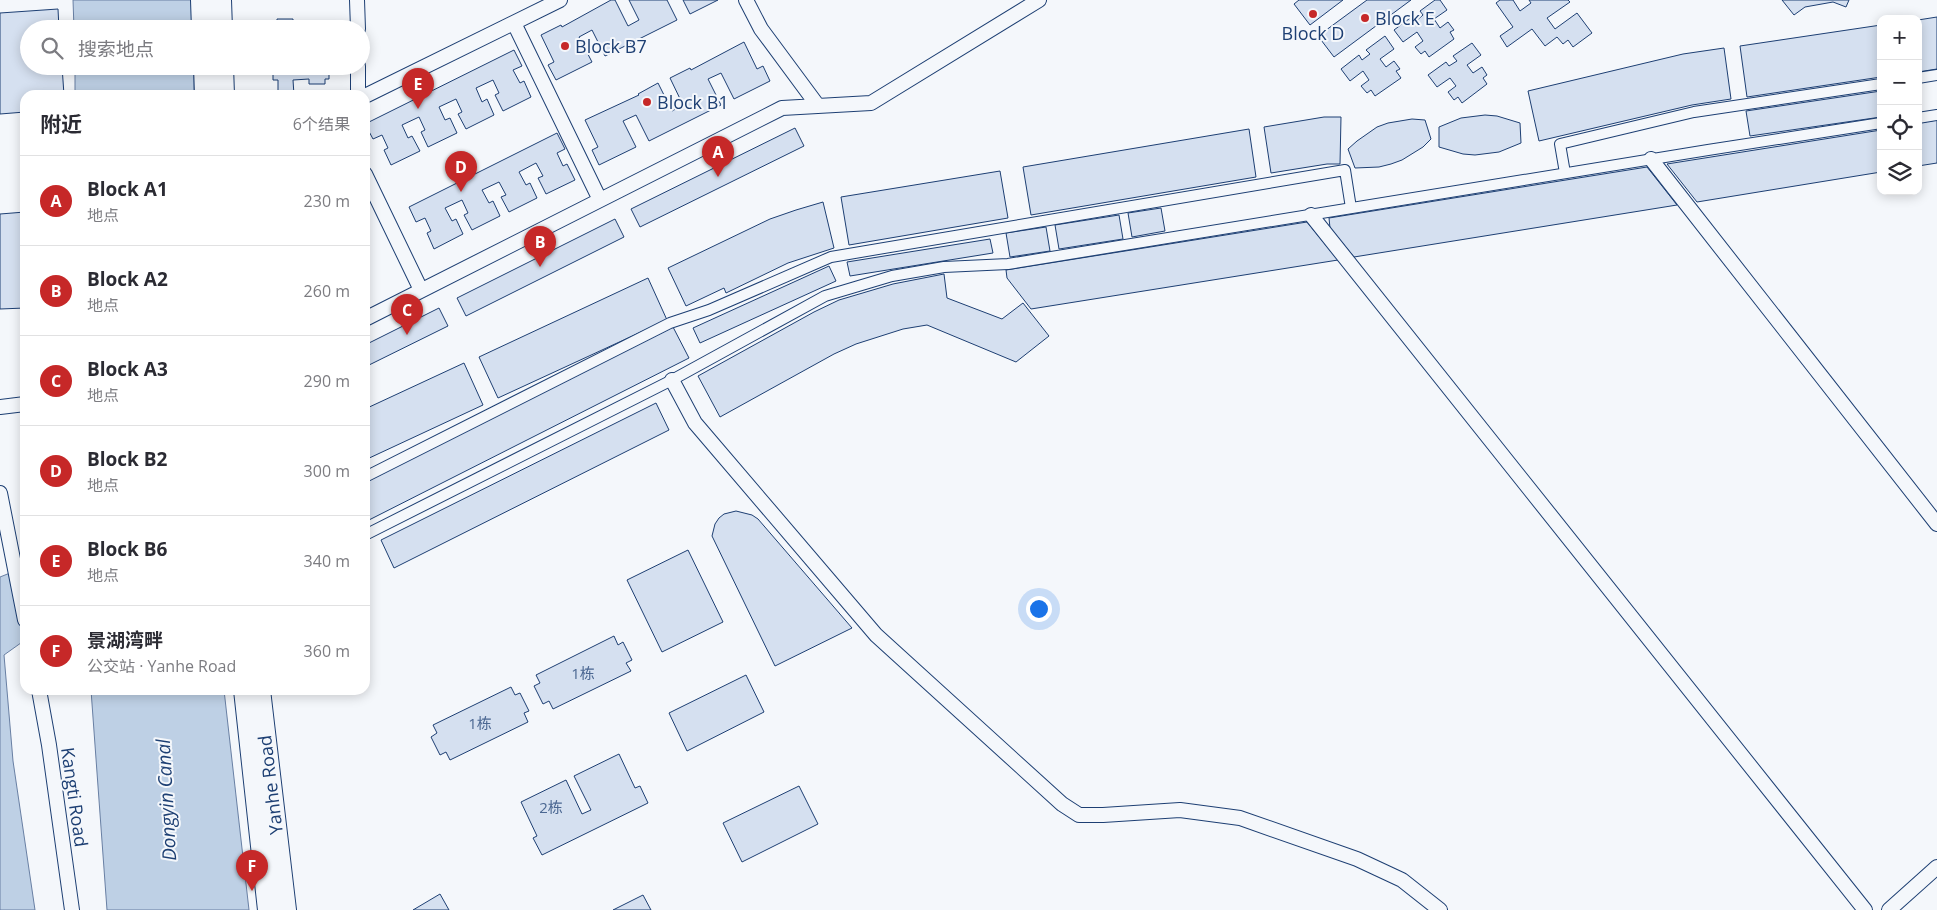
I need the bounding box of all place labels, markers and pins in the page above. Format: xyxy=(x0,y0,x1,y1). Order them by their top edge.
place label: Block E xyxy=(1375,6,1435,30)
marker: Block D xyxy=(1307,8,1319,20)
marker: Block E xyxy=(1359,12,1371,24)
place label: Block D xyxy=(1282,21,1344,45)
place label: Block B7 xyxy=(575,34,647,58)
marker: Block B7 xyxy=(559,40,571,52)
pin: E xyxy=(402,68,434,109)
place label: Block B1 xyxy=(657,90,729,114)
marker: Block B1 xyxy=(641,96,653,108)
pin: A xyxy=(702,136,734,177)
pin: D xyxy=(445,151,477,192)
pin: B xyxy=(524,226,556,267)
pin: C xyxy=(391,294,423,335)
pin: F xyxy=(236,850,268,891)

